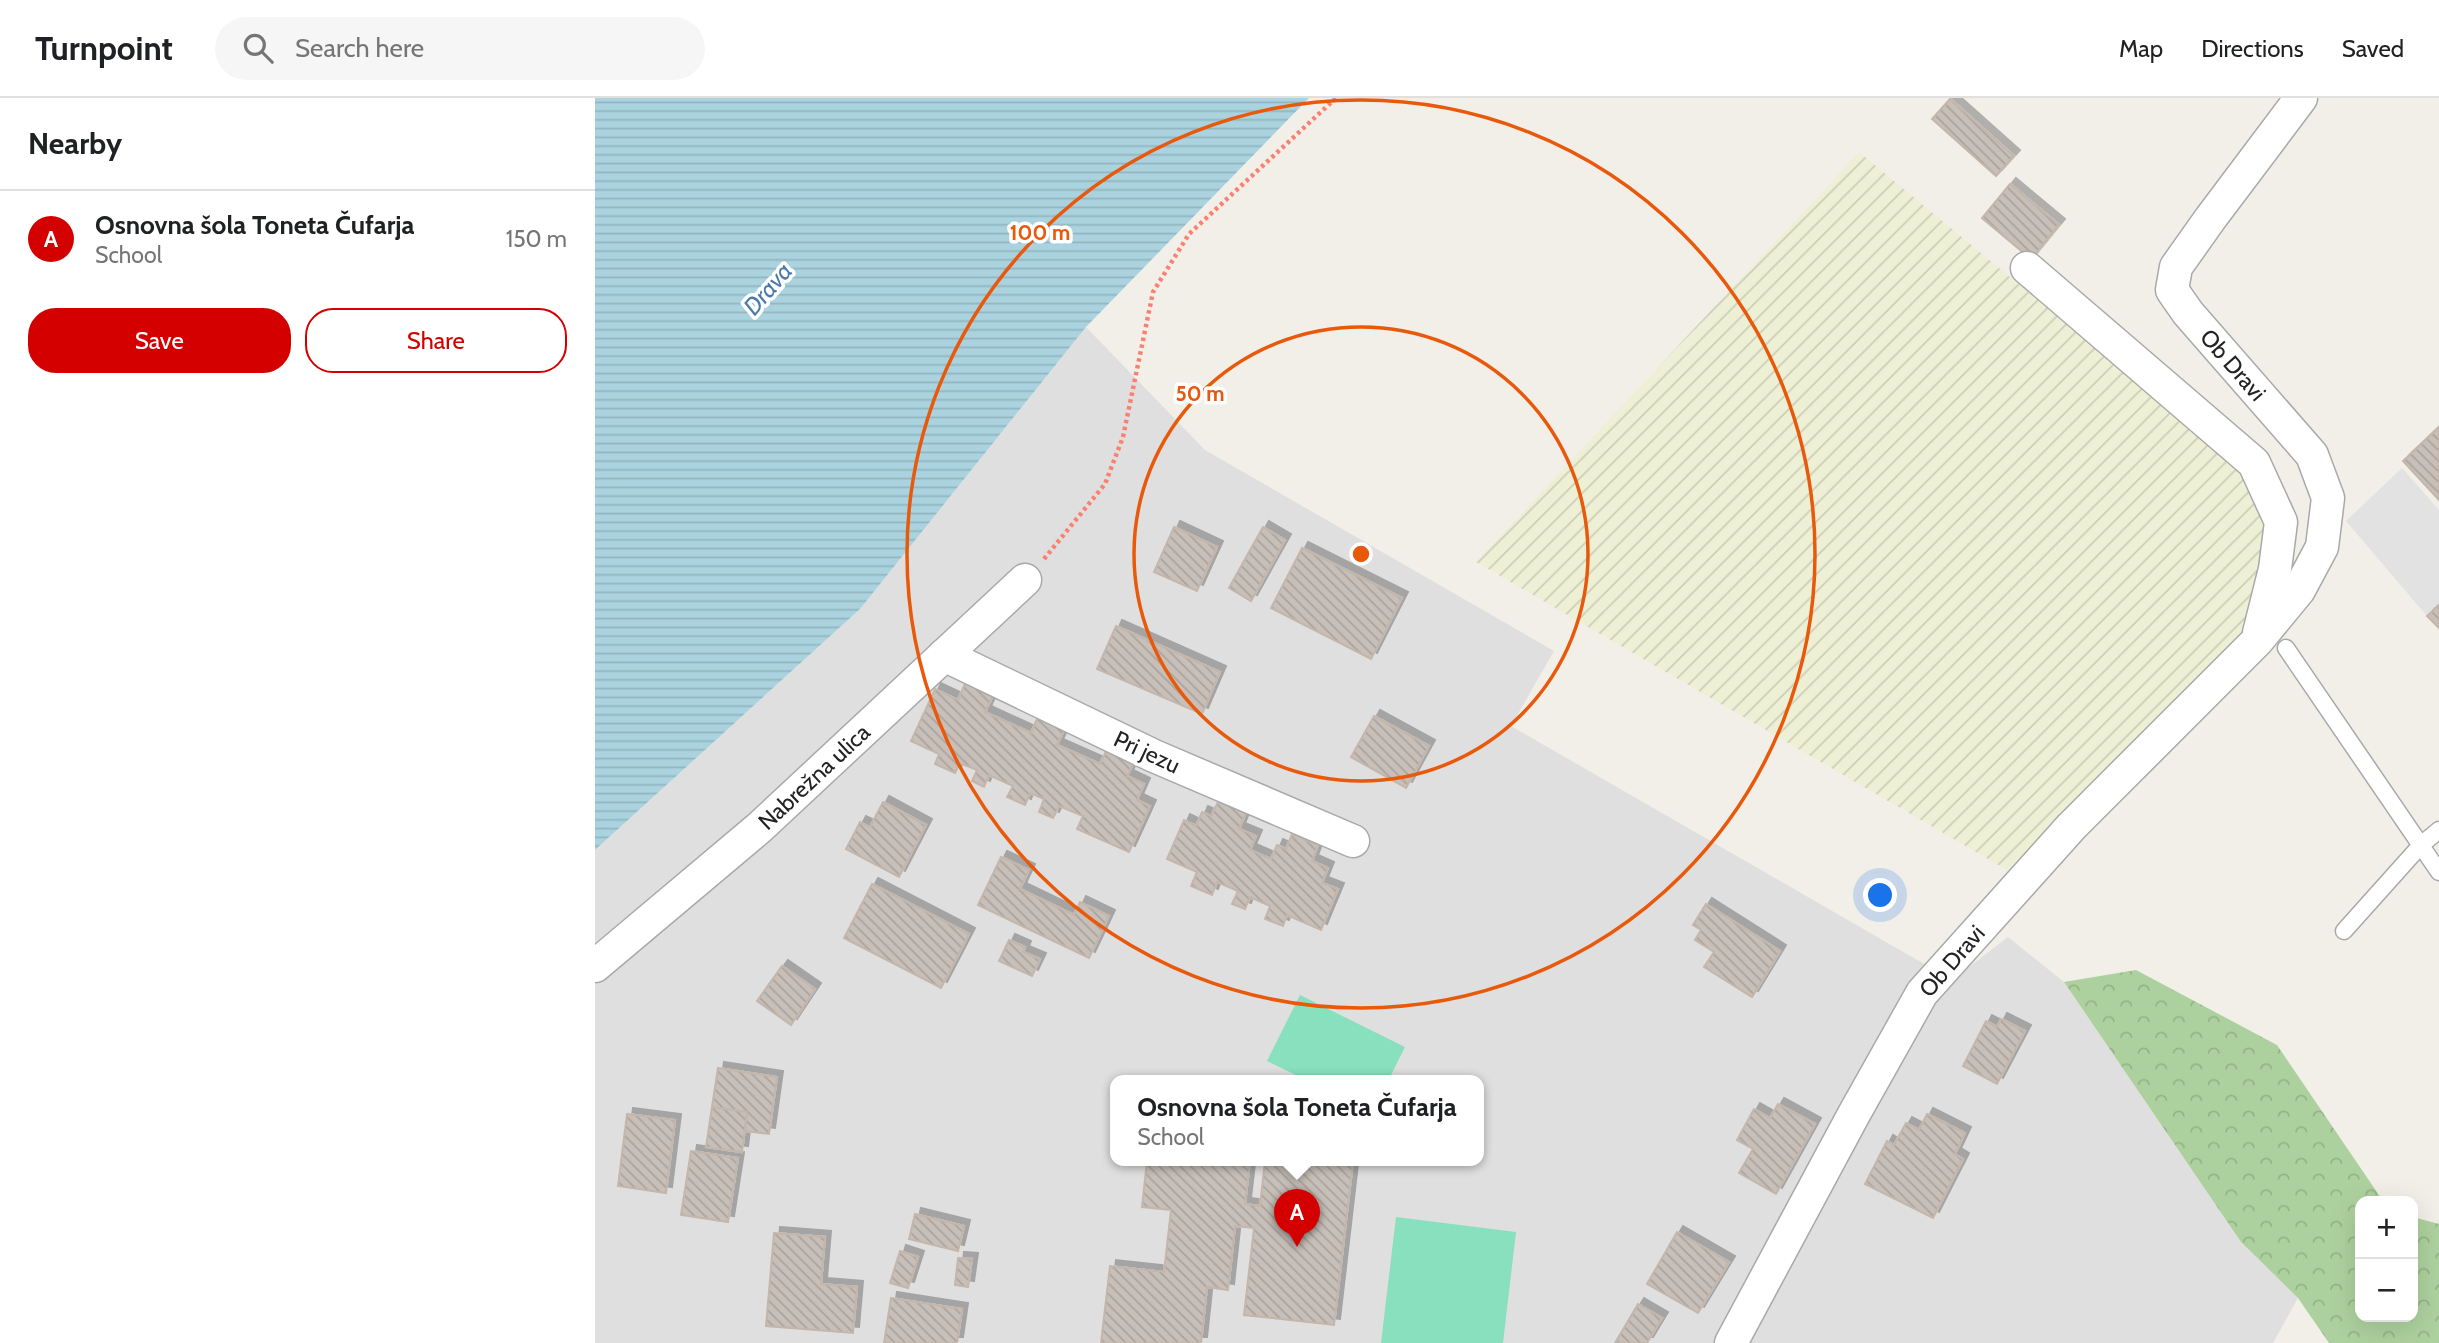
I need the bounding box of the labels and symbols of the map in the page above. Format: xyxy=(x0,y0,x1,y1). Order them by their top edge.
text: 100 m xyxy=(1010,220,1070,245)
water label: Drava xyxy=(737,257,798,321)
street label: Ob Dravi xyxy=(2194,323,2272,407)
text: 50 m xyxy=(1175,381,1225,406)
centre of rings xyxy=(1349,542,1373,566)
street label: Nabrežna ulica xyxy=(752,718,876,836)
street label: Pri jezu xyxy=(1109,725,1185,779)
your location xyxy=(1863,878,1897,912)
street label: Ob Dravi xyxy=(1913,919,1991,1003)
pin: A xyxy=(1274,1189,1320,1247)

